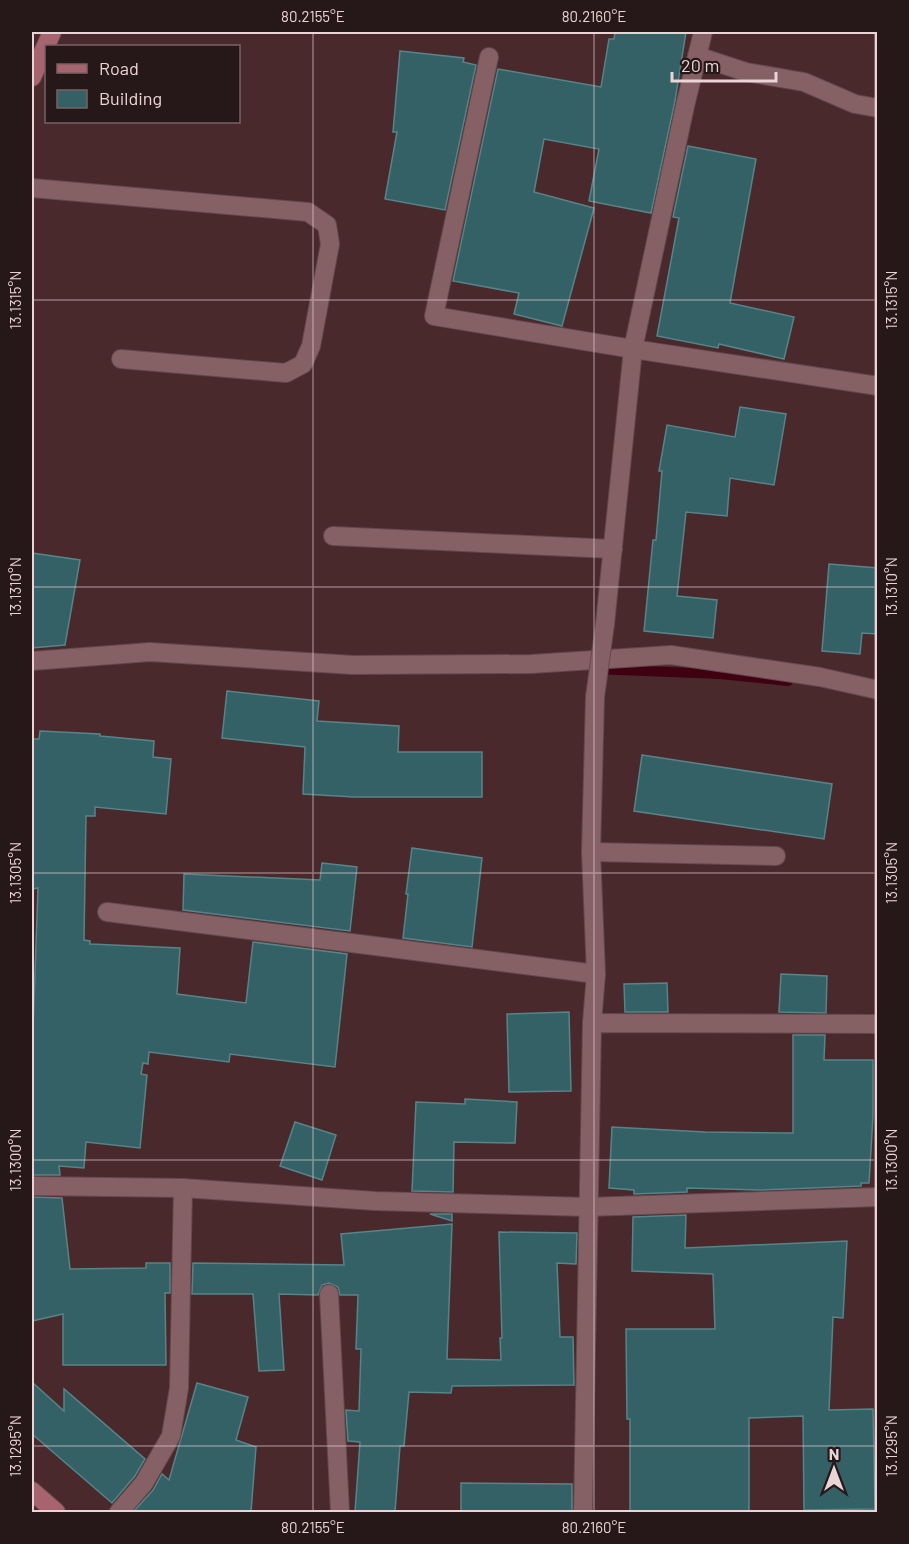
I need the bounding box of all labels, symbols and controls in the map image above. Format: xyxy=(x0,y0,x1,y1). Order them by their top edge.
text: 80.2155°E xyxy=(281,7,345,25)
text: 80.2160°E xyxy=(562,7,626,25)
legend xyxy=(45,45,240,123)
scale bar xyxy=(672,45,776,83)
text: 20 m xyxy=(681,54,719,76)
text: Road xyxy=(99,57,139,79)
text: Building xyxy=(99,87,162,109)
text: 13.1315°N xyxy=(6,271,24,329)
text: 13.1315°N xyxy=(882,271,900,329)
text: 13.1310°N xyxy=(6,557,24,617)
text: 13.1310°N xyxy=(882,557,900,617)
text: 13.1305°N xyxy=(6,842,24,904)
text: 13.1305°N xyxy=(882,842,900,904)
text: 13.1300°N xyxy=(6,1129,24,1191)
text: 13.1300°N xyxy=(882,1129,900,1191)
text: 13.1295°N xyxy=(6,1415,24,1477)
text: 13.1295°N xyxy=(882,1415,900,1477)
north arrow xyxy=(804,1439,864,1499)
text: N xyxy=(829,1444,839,1463)
text: 80.2155°E xyxy=(281,1518,345,1536)
text: 80.2160°E xyxy=(562,1518,626,1536)

